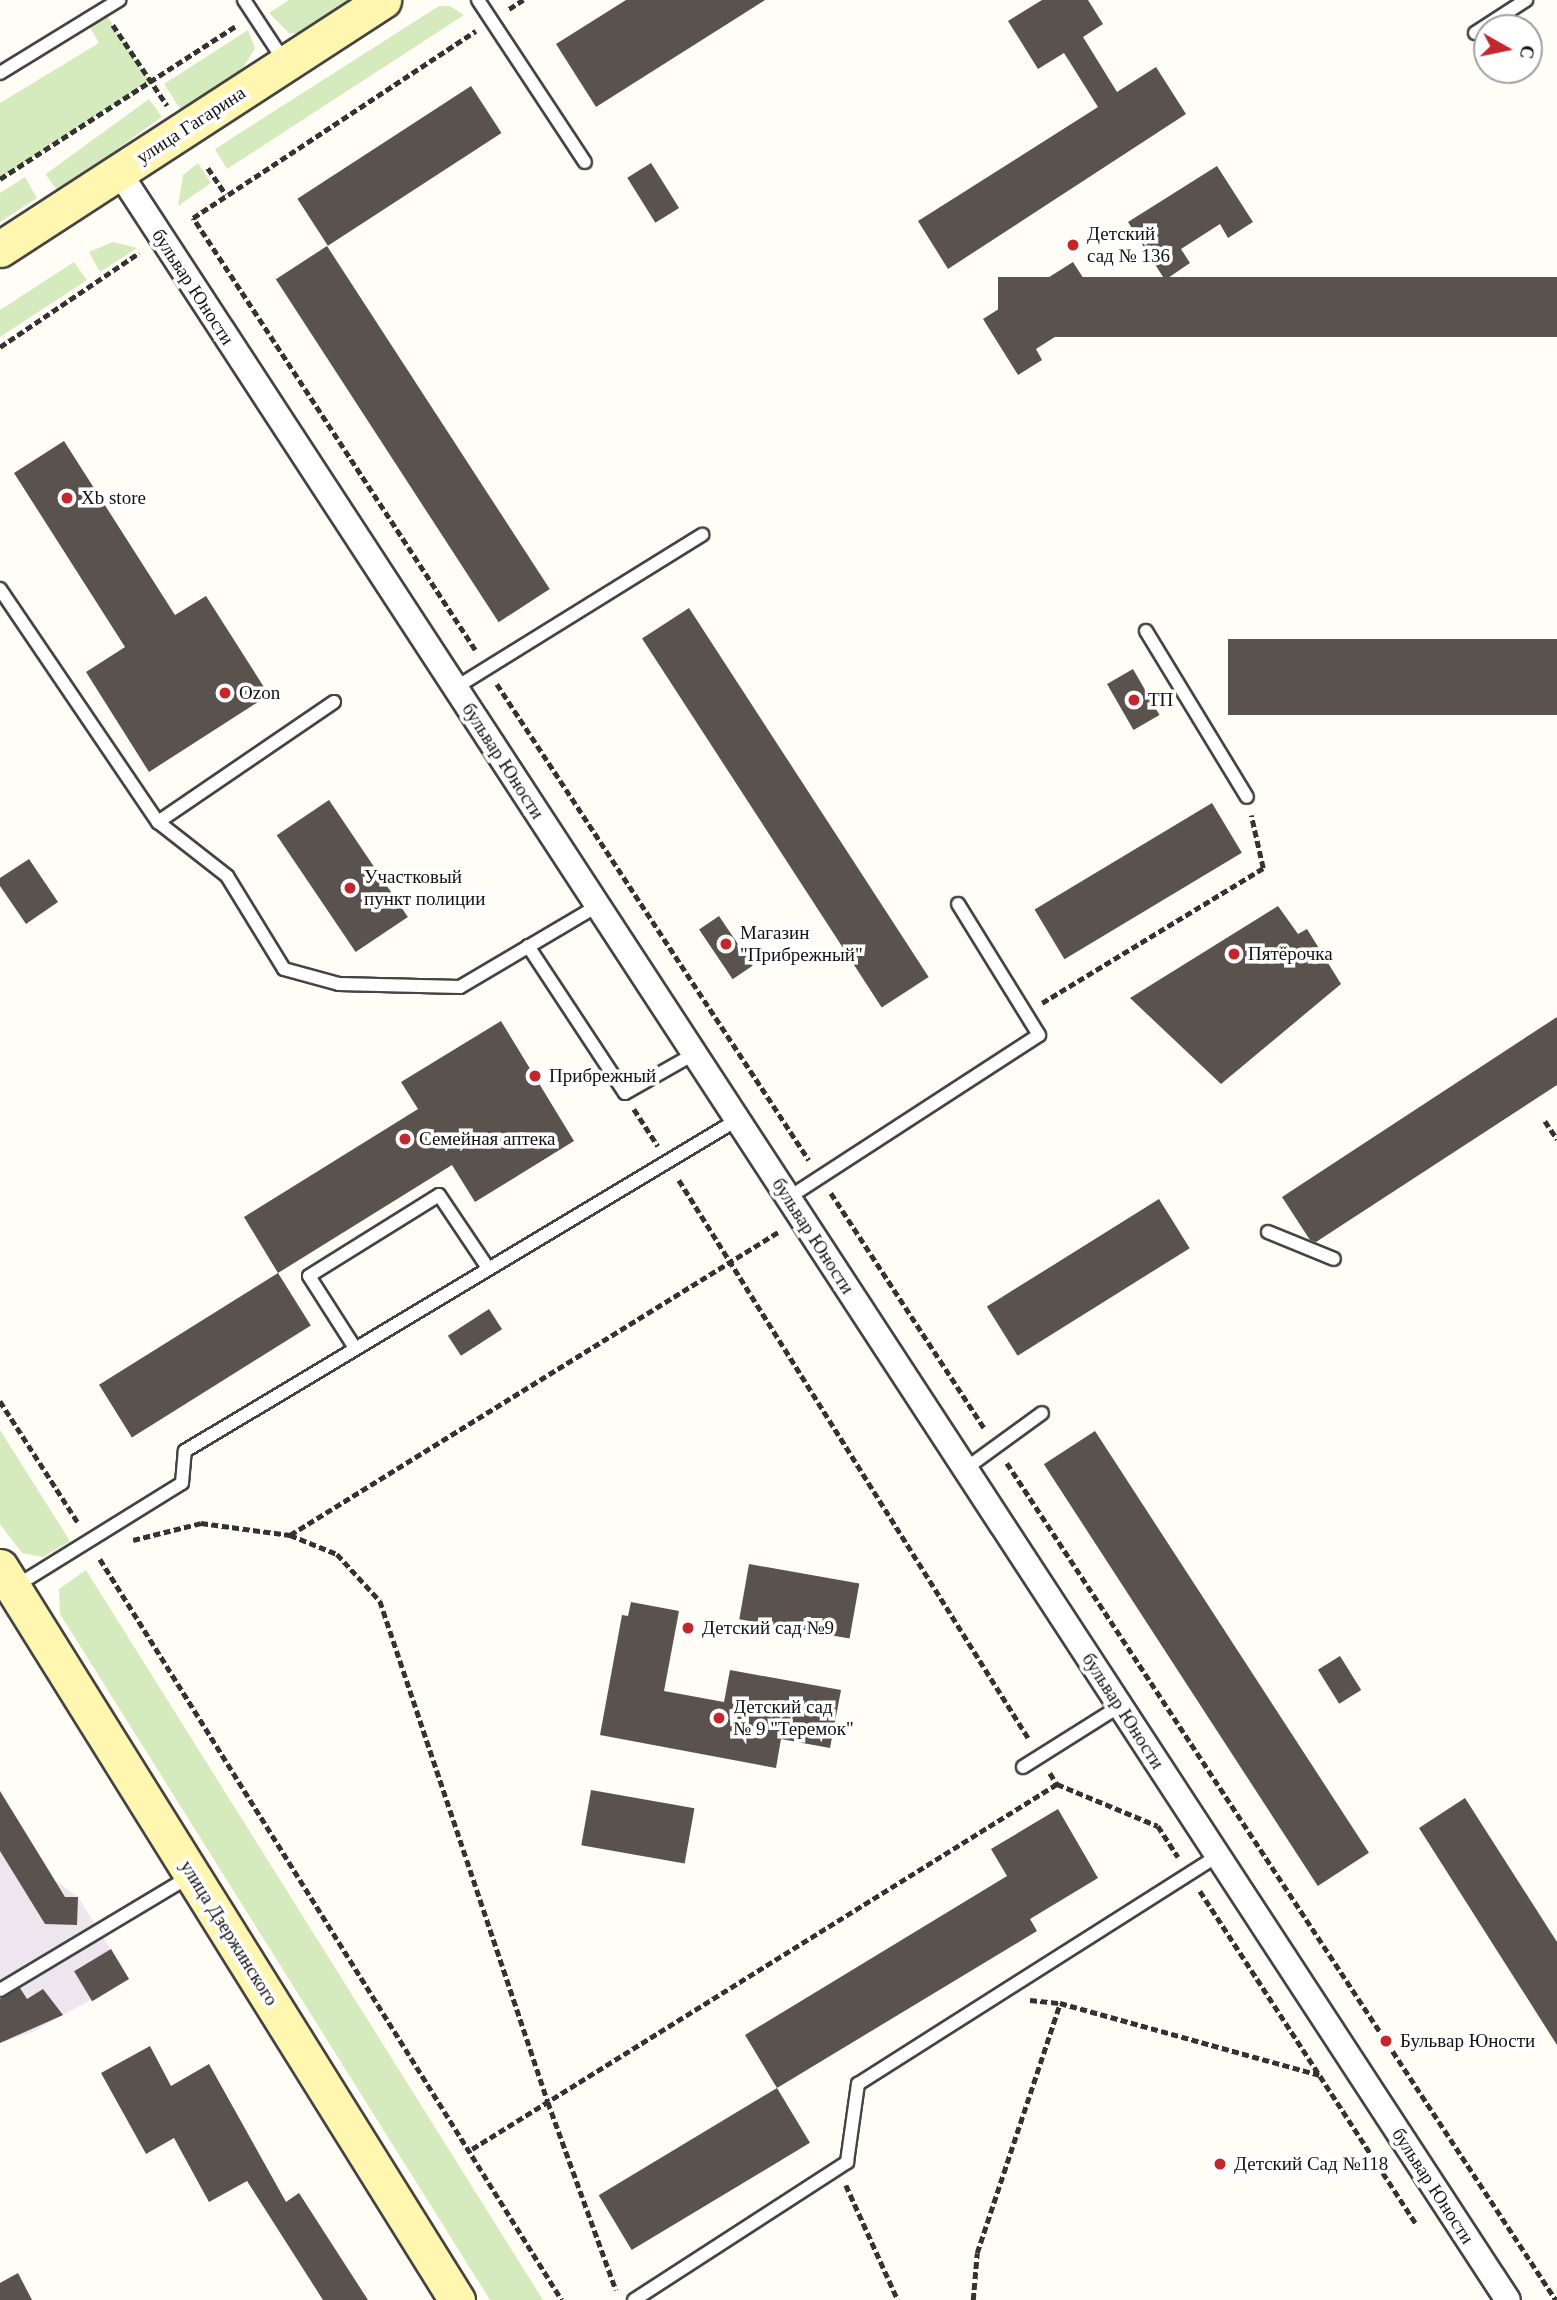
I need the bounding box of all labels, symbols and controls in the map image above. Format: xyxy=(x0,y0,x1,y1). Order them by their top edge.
north arrow xyxy=(1473,14,1543,84)
text: С xyxy=(1516,44,1539,60)
street label: улица Гагарина xyxy=(132,81,250,169)
place label: Детский сад № 136 xyxy=(1087,223,1170,267)
street label: бульвар Юности xyxy=(147,225,239,349)
marker: Детский сад № 136 xyxy=(1065,237,1081,253)
place label: Xb store xyxy=(81,487,146,509)
marker: Xb store xyxy=(59,490,75,506)
place label: Ozon xyxy=(239,682,280,704)
marker: Ozon xyxy=(217,685,233,701)
place label: ТП xyxy=(1148,689,1173,711)
marker: ТП xyxy=(1126,692,1142,708)
street label: бульвар Юности xyxy=(457,699,549,823)
place label: Участковый пункт полиции xyxy=(364,866,485,910)
marker: Участковый пункт полиции xyxy=(342,880,358,896)
place label: Магазин "Прибрежный" xyxy=(740,922,863,966)
marker: Магазин "Прибрежный" xyxy=(718,936,734,952)
place label: Пятёрочка xyxy=(1248,943,1333,965)
marker: Пятёрочка xyxy=(1226,946,1242,962)
place label: Прибрежный xyxy=(549,1065,656,1087)
marker: Прибрежный xyxy=(527,1068,543,1084)
place label: Семейная аптека xyxy=(419,1128,556,1150)
marker: Семейная аптека xyxy=(397,1131,413,1147)
street label: бульвар Юности xyxy=(767,1174,859,1298)
place label: Детский сад №9 xyxy=(702,1617,834,1639)
marker: Детский сад №9 xyxy=(680,1620,696,1636)
street label: бульвар Юности xyxy=(1077,1649,1169,1773)
place label: Детский сад № 9 "Теремок" xyxy=(733,1696,854,1740)
marker: Детский сад № 9 "Теремок" xyxy=(711,1710,727,1726)
street label: улица Дзержинского xyxy=(175,1856,283,2010)
place label: Бульвар Юности xyxy=(1400,2030,1535,2052)
marker: Бульвар Юности xyxy=(1378,2033,1394,2049)
street label: бульвар Юности xyxy=(1387,2124,1479,2248)
place label: Детский Сад №118 xyxy=(1234,2153,1388,2175)
marker: Детский Сад №118 xyxy=(1212,2156,1228,2172)

